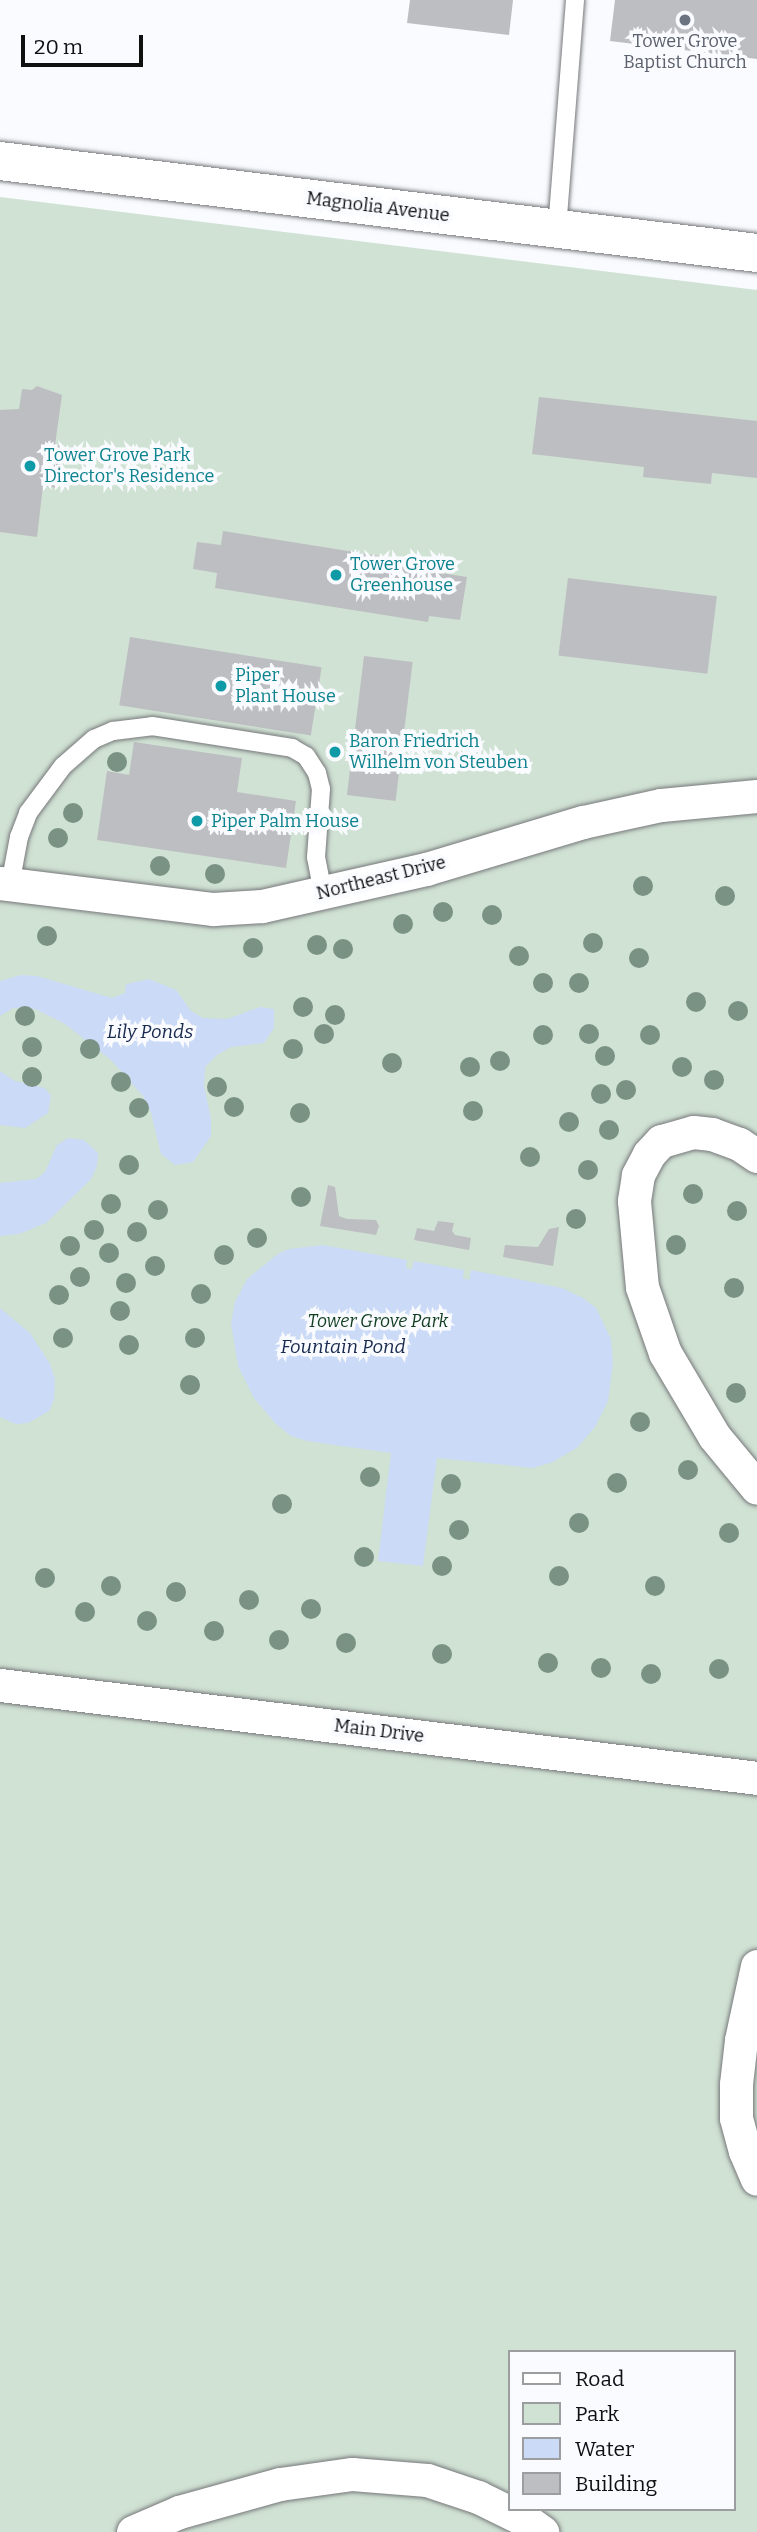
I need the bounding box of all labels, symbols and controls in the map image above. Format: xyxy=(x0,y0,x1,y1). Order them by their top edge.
marker: Tower Grove Baptist Church xyxy=(677,12,693,28)
scale bar xyxy=(24,21,147,65)
place label: Tower Grove Baptist Church xyxy=(623,31,747,74)
text: 20 m xyxy=(34,34,83,60)
street label: Magnolia Avenue xyxy=(305,187,451,227)
place label: Tower Grove Park Director's Residence xyxy=(44,445,214,488)
marker: Tower Grove Park Director's Residence xyxy=(22,458,38,474)
place label: Tower Grove Greenhouse xyxy=(350,554,455,596)
marker: Tower Grove Greenhouse xyxy=(328,567,344,583)
place label: Piper Plant House xyxy=(235,665,336,708)
marker: Piper Plant House xyxy=(213,678,229,694)
place label: Baron Friedrich Wilhelm von Steuben xyxy=(349,731,528,774)
marker: Baron Friedrich Wilhelm von Steuben xyxy=(327,744,343,760)
place label: Piper Palm House xyxy=(211,810,359,832)
marker: Piper Palm House xyxy=(189,813,205,829)
street label: Northeast Drive xyxy=(314,851,448,905)
water label: Lily Ponds xyxy=(107,1021,193,1043)
park label: Tower Grove Park xyxy=(308,1310,448,1332)
water label: Fountain Pond xyxy=(280,1336,406,1358)
street label: Main Drive xyxy=(333,1715,425,1747)
legend xyxy=(508,2350,736,2511)
text: Road xyxy=(575,2366,624,2392)
text: Park xyxy=(575,2401,619,2427)
text: Water xyxy=(575,2436,634,2462)
text: Building xyxy=(575,2471,657,2497)

